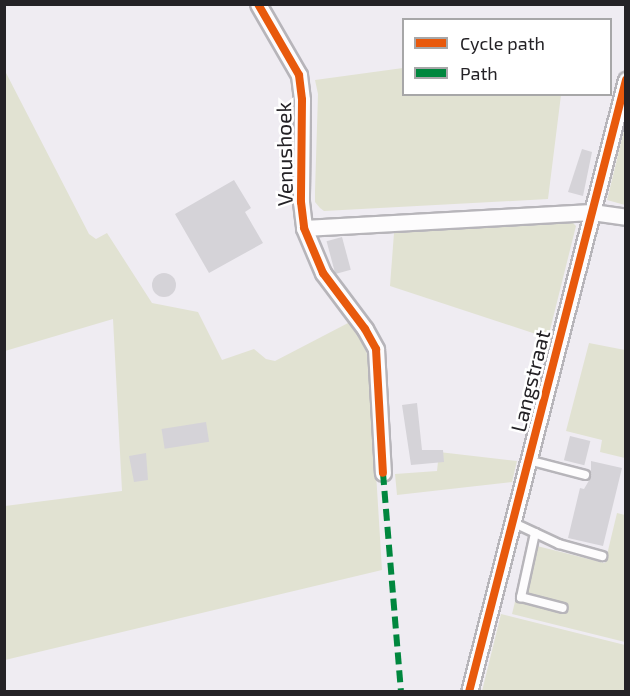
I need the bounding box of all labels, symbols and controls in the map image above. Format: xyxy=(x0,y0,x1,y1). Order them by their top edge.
legend xyxy=(402,18,612,96)
text: Cycle path xyxy=(460,32,545,54)
text: Path xyxy=(460,62,498,84)
street label: Venushoek xyxy=(270,102,298,206)
street label: Langstraat xyxy=(505,327,555,435)

